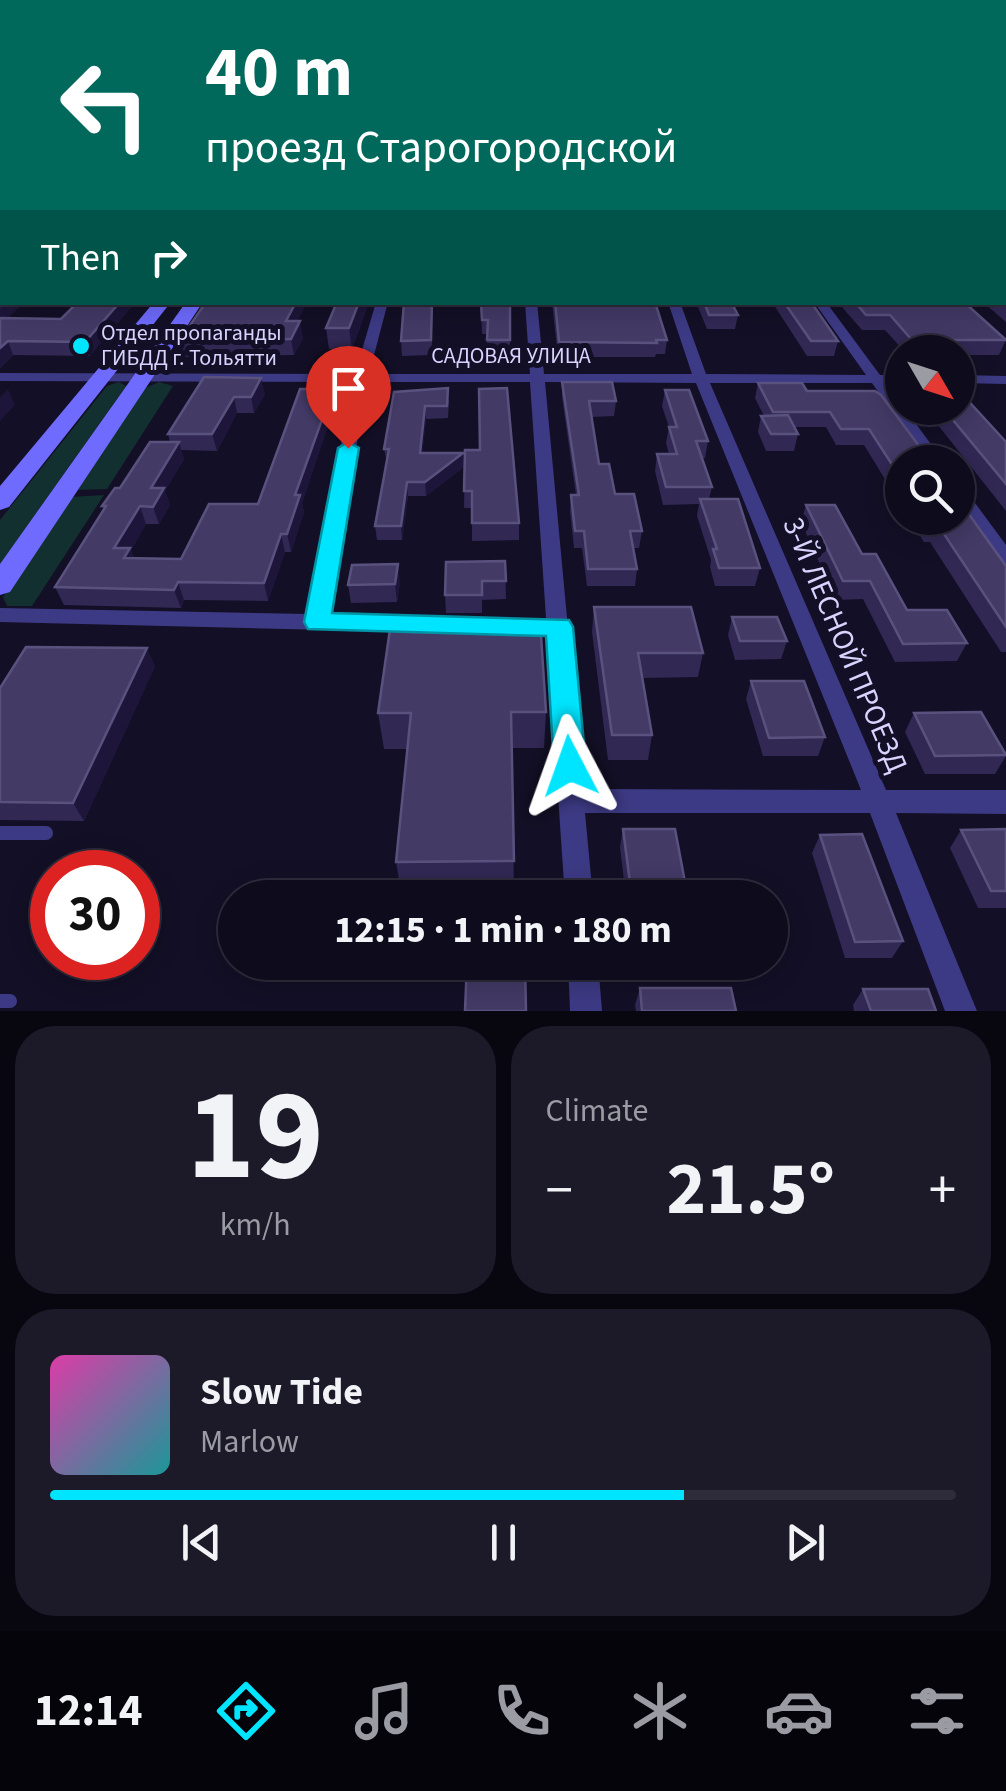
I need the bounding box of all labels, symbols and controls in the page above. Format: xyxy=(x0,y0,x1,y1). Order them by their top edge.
text: 40 m xyxy=(205,23,353,123)
icon: left xyxy=(40,40,170,170)
text: проезд Старогородской xyxy=(205,116,677,180)
icon: right xyxy=(141,230,196,285)
text: Then xyxy=(40,231,121,285)
place label: Отдел пропаганды ГИБДД г. Тольятти xyxy=(101,317,282,374)
marker: Отдел пропаганды ГИБДД г. Тольятти xyxy=(70,335,92,357)
north arrow xyxy=(885,335,975,425)
map controls xyxy=(885,335,975,535)
street label: САДОВАЯ УЛИЦА xyxy=(431,340,591,372)
pin xyxy=(306,346,391,449)
icon: arrive xyxy=(321,361,376,416)
button: search xyxy=(885,445,975,535)
street label: 3-Й ЛЕСНОЙ ПРОЕЗД xyxy=(772,511,918,779)
position arrow xyxy=(518,714,622,818)
speed limit sign: 30 xyxy=(30,850,160,980)
text: 12:15 · 1 min · 180 m xyxy=(334,903,672,957)
text: 19 xyxy=(187,1044,324,1229)
text: Climate xyxy=(546,1088,648,1134)
text: 21.5° xyxy=(666,1136,835,1243)
text: − xyxy=(546,1152,573,1230)
text: + xyxy=(929,1152,956,1230)
text: km/h xyxy=(220,1202,291,1248)
text: Slow Tide xyxy=(200,1365,363,1419)
text: Marlow xyxy=(200,1419,299,1465)
icon: previous xyxy=(174,1515,229,1570)
icon: pause xyxy=(476,1515,531,1570)
icon: next xyxy=(778,1515,833,1570)
icon: directions xyxy=(211,1676,281,1746)
icon: music xyxy=(349,1676,419,1746)
icon: phone xyxy=(487,1676,557,1746)
icon: climate xyxy=(625,1676,695,1746)
icon: car xyxy=(764,1676,834,1746)
icon: filters xyxy=(902,1676,972,1746)
text: 12:14 xyxy=(34,1679,143,1743)

